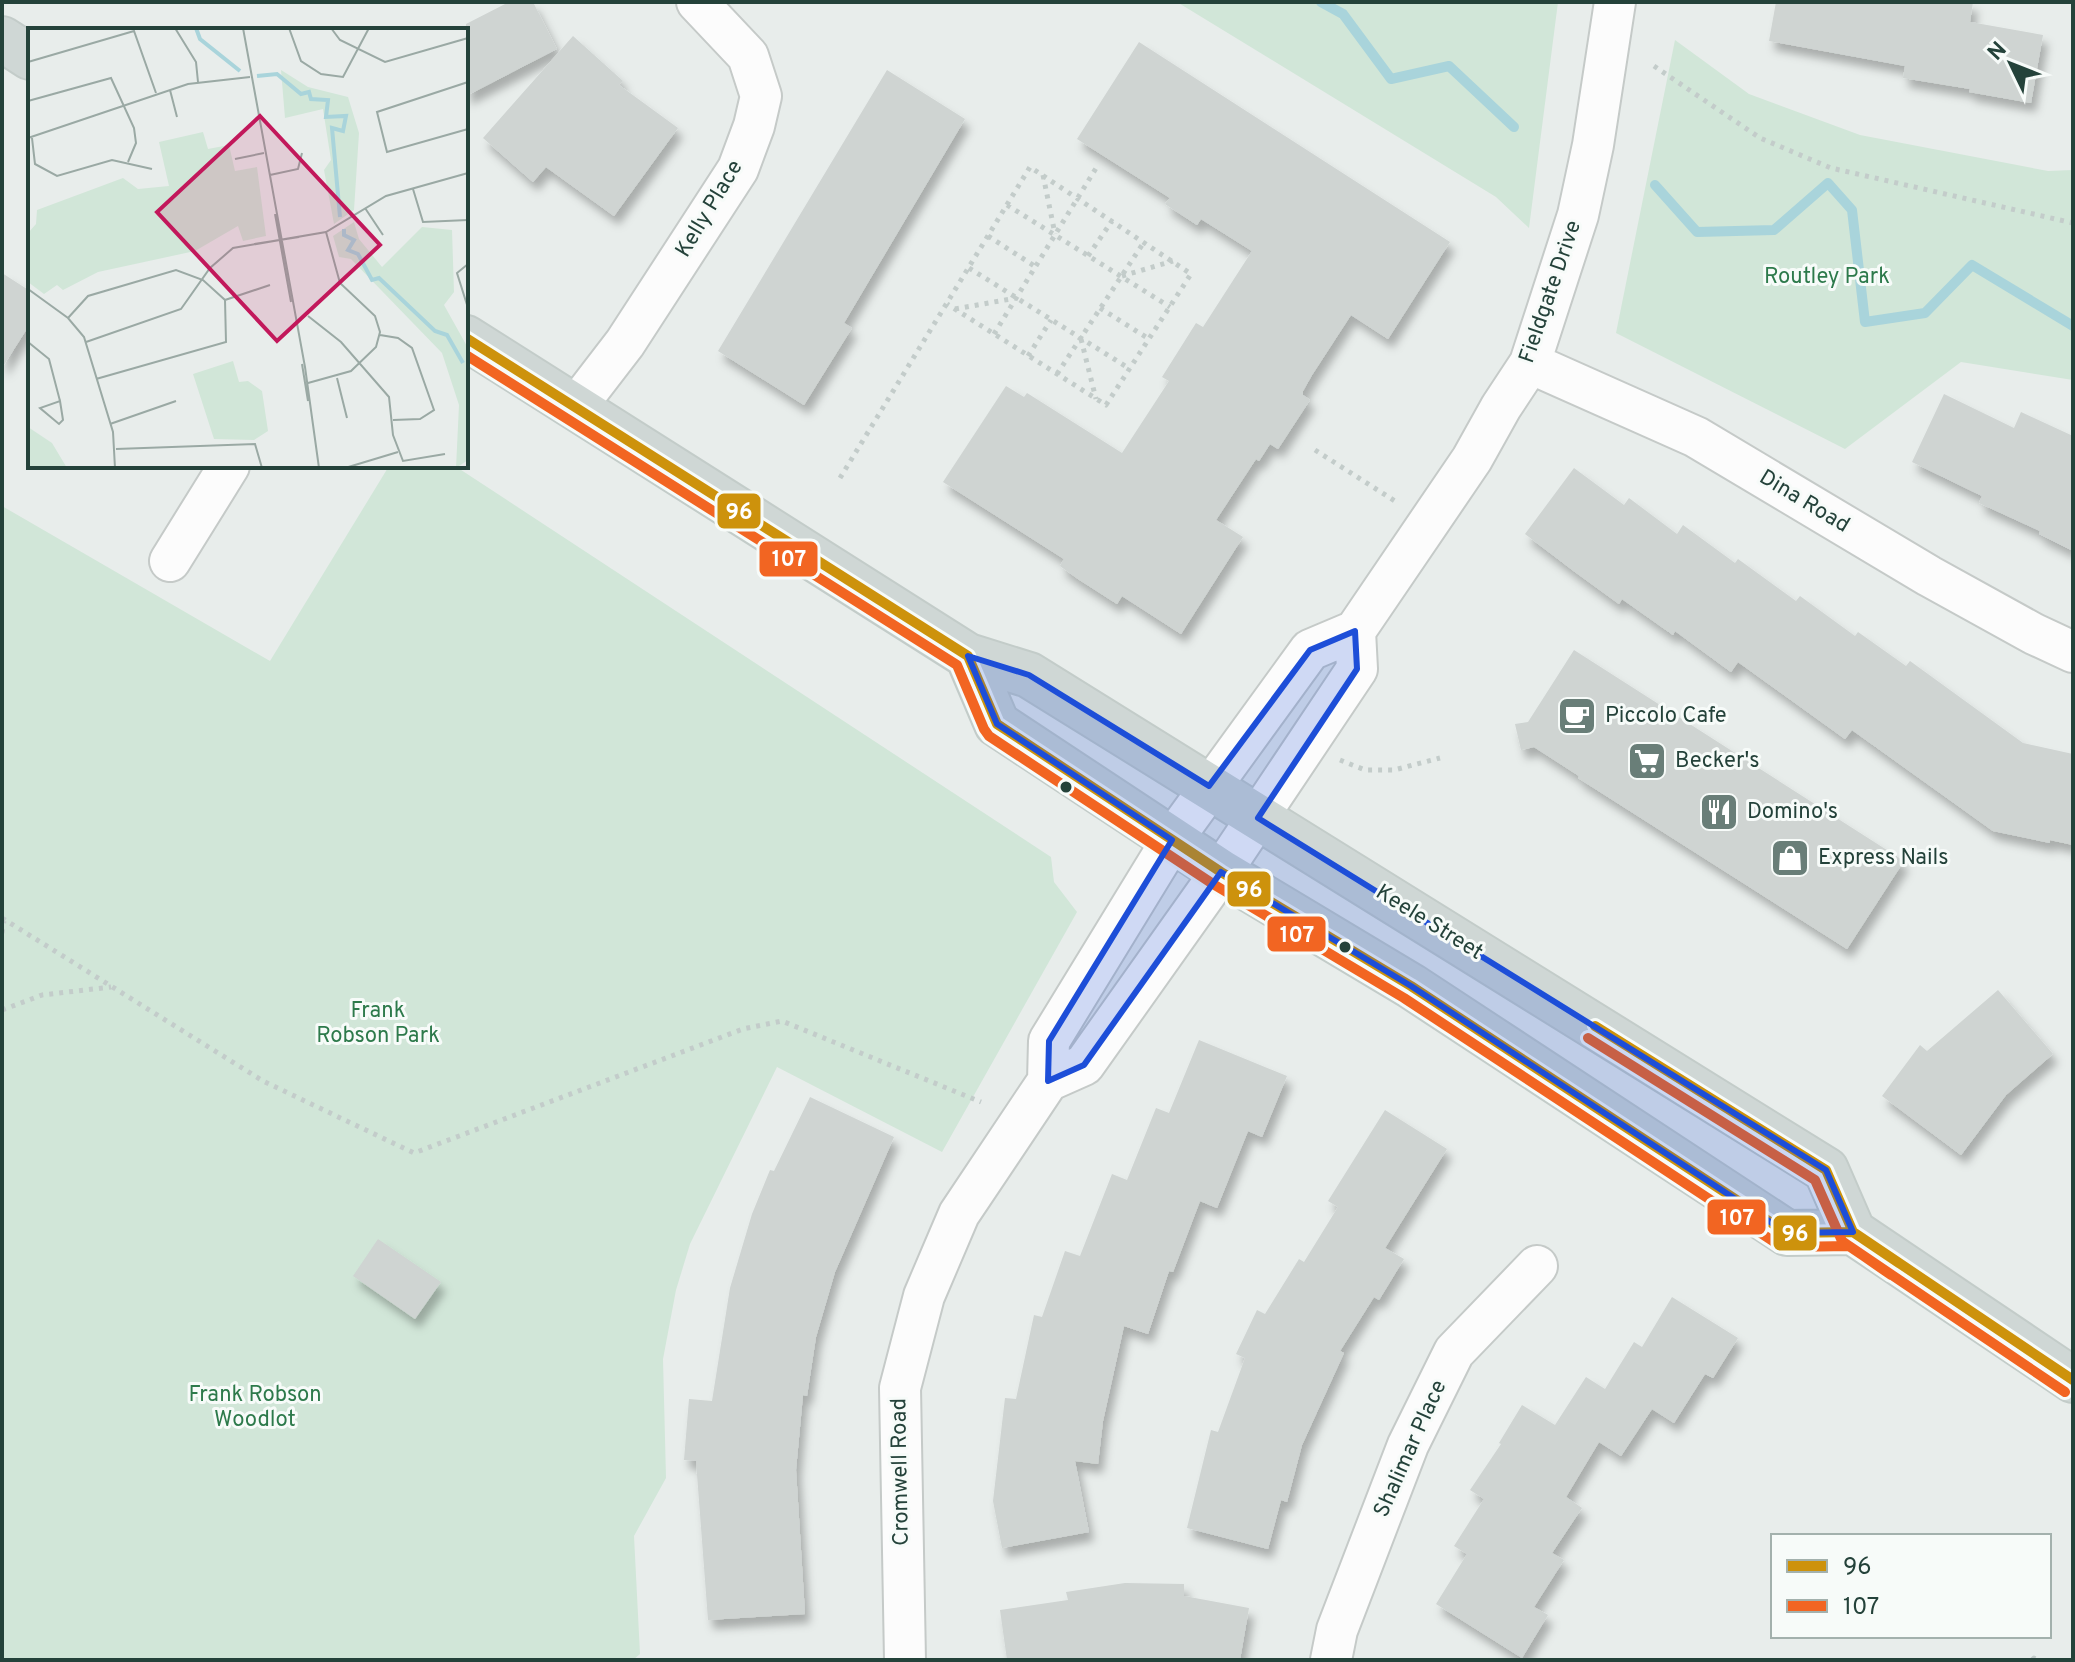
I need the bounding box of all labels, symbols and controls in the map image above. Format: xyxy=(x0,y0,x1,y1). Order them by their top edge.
north arrow xyxy=(1971,24,2051,104)
inset map xyxy=(28,28,468,468)
text: N xyxy=(1983,37,2013,67)
street label: Kelly Place xyxy=(670,155,750,263)
street label: Fieldgate Drive xyxy=(1514,217,1588,367)
park label: Routley Park xyxy=(1764,264,1890,291)
street label: Dina Road xyxy=(1754,464,1854,540)
line badge: 96 xyxy=(716,492,762,530)
text: 96 xyxy=(725,500,753,527)
line badge: 107 xyxy=(758,540,819,578)
text: 107 xyxy=(772,547,806,574)
cafe icon: Piccolo Cafe xyxy=(1556,695,1598,737)
place label: Piccolo Cafe xyxy=(1605,703,1727,730)
supermarket icon: Becker's xyxy=(1626,740,1668,782)
place label: Becker's xyxy=(1675,748,1760,775)
unlabelled marker xyxy=(1058,779,1074,795)
restaurant icon: Domino's xyxy=(1698,791,1740,833)
place label: Domino's xyxy=(1747,799,1838,826)
shop icon: Express Nails xyxy=(1769,837,1811,879)
place label: Express Nails xyxy=(1818,845,1949,872)
line badge: 96 xyxy=(1226,870,1272,908)
text: 96 xyxy=(1235,878,1263,905)
street label: Keele Street xyxy=(1370,879,1488,967)
line badge: 107 xyxy=(1266,915,1327,953)
text: 107 xyxy=(1280,923,1314,950)
unlabelled marker xyxy=(1337,939,1353,955)
park label: Frank Robson Park xyxy=(316,998,440,1050)
line badge: 107 xyxy=(1706,1198,1767,1236)
text: 107 xyxy=(1720,1206,1754,1233)
line badge: 96 xyxy=(1772,1214,1818,1252)
text: 96 xyxy=(1781,1222,1809,1249)
street label: Shalimar Place xyxy=(1369,1376,1453,1522)
park label: Frank Robson Woodlot xyxy=(188,1382,322,1434)
street label: Cromwell Road xyxy=(886,1398,916,1546)
legend xyxy=(1771,1534,2051,1638)
text: 96 xyxy=(1843,1553,1872,1583)
text: 107 xyxy=(1843,1593,1879,1623)

